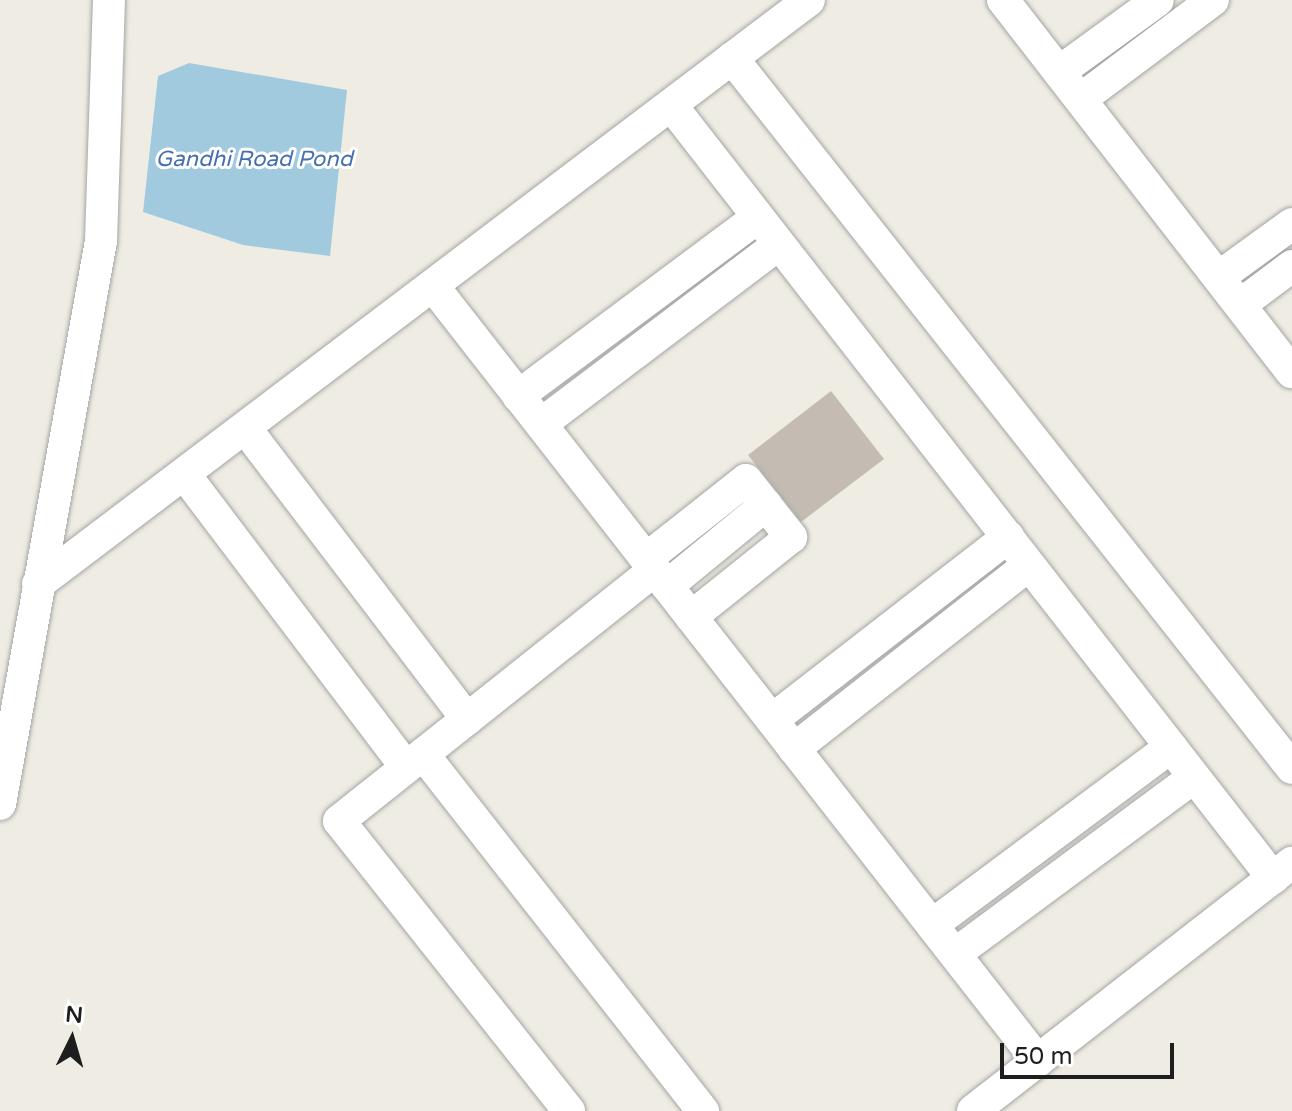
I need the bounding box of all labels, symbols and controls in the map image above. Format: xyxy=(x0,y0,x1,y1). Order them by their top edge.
water label: Gandhi Road Pond xyxy=(155,147,353,173)
north arrow xyxy=(32,999,112,1079)
text: N xyxy=(64,1001,84,1029)
scale bar xyxy=(1004,1027,1178,1077)
text: 50 m xyxy=(1014,1042,1072,1071)

